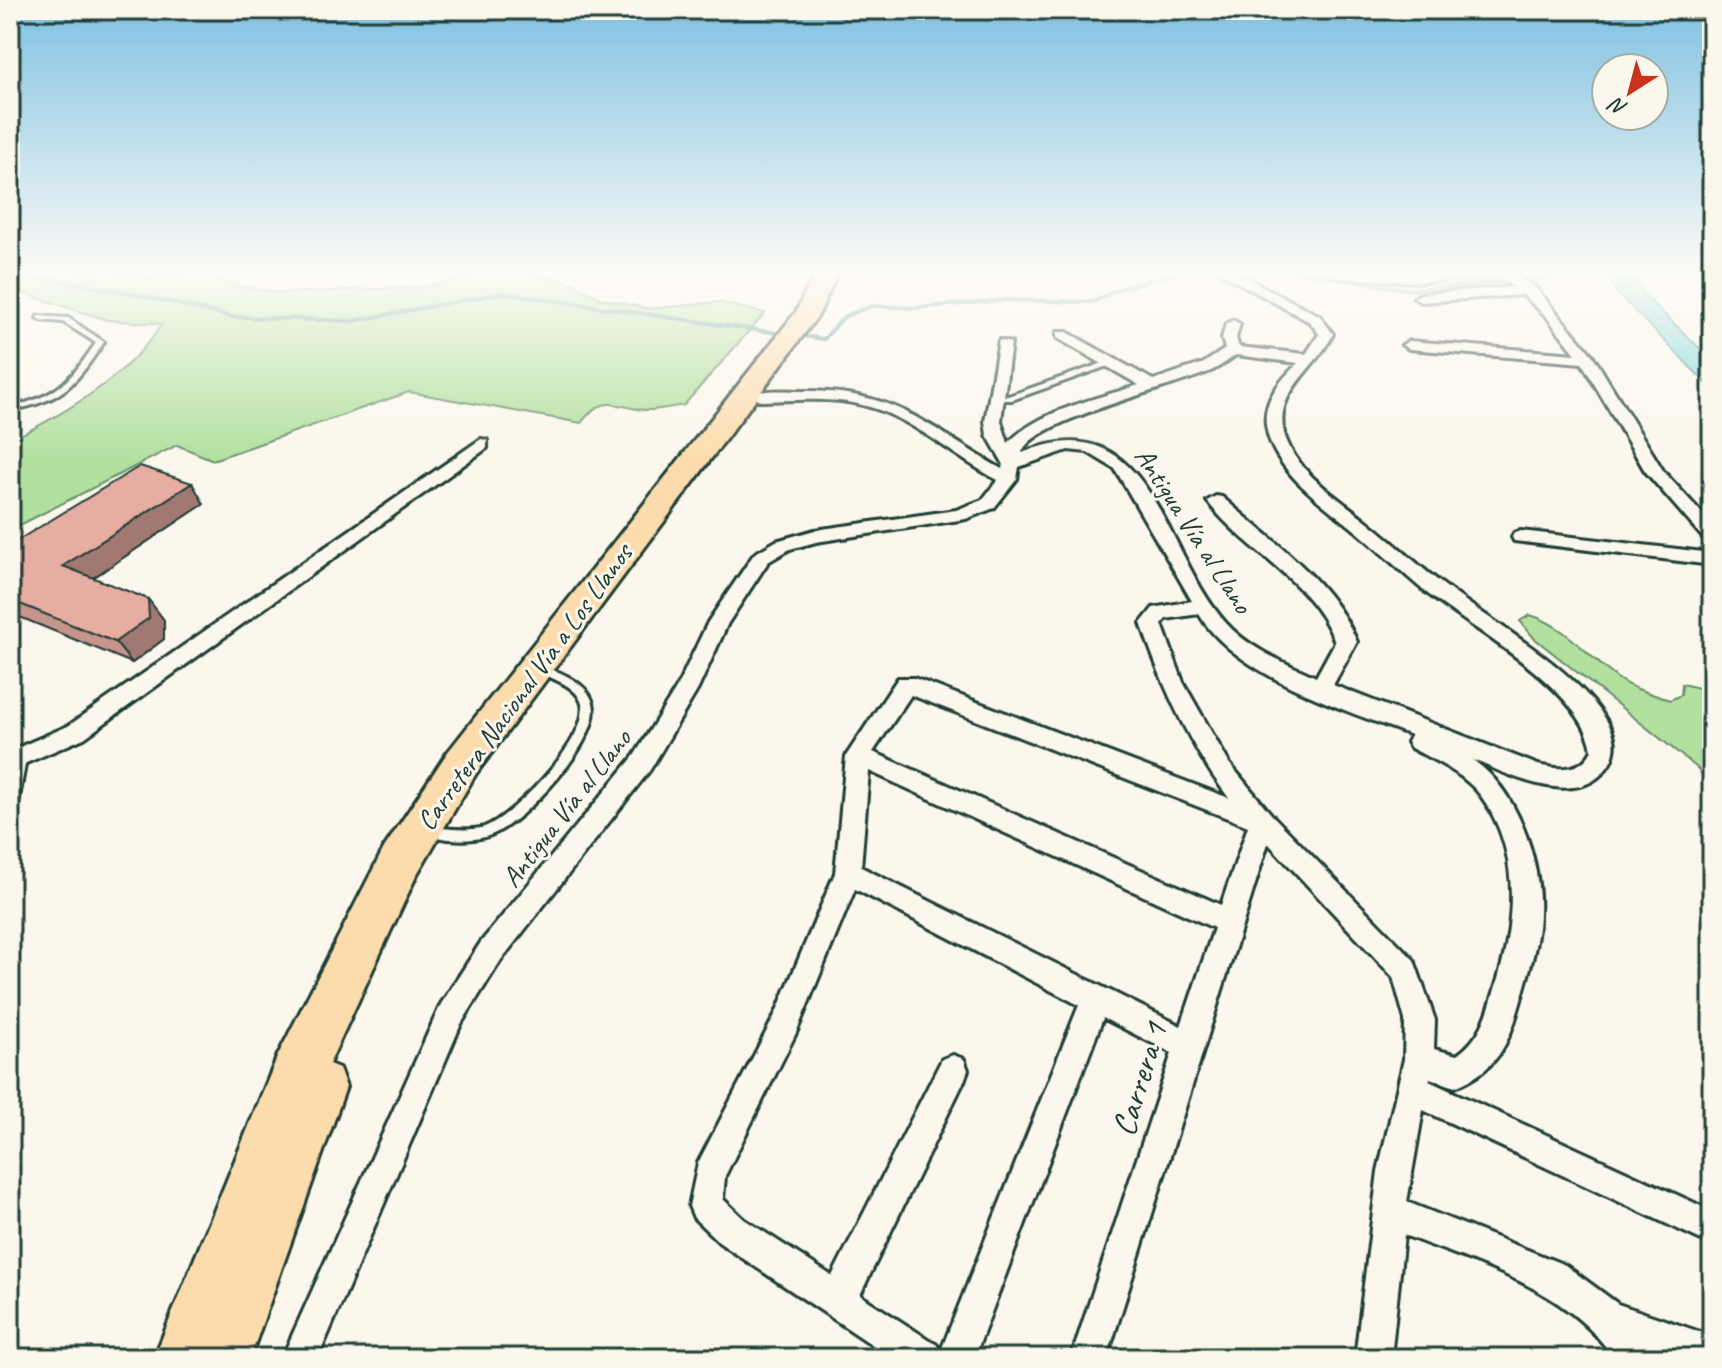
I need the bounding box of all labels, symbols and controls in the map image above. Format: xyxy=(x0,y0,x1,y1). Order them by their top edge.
north arrow xyxy=(1590,52,1670,132)
text: N xyxy=(1602,90,1633,123)
street label: Antigua Vía al Llano xyxy=(1127,440,1262,621)
street label: Carretera Nacional Vía a Los Llanos xyxy=(408,535,641,837)
street label: Antigua Vía al Llano xyxy=(493,720,640,894)
street label: Carrera 1 xyxy=(1101,1016,1177,1141)

